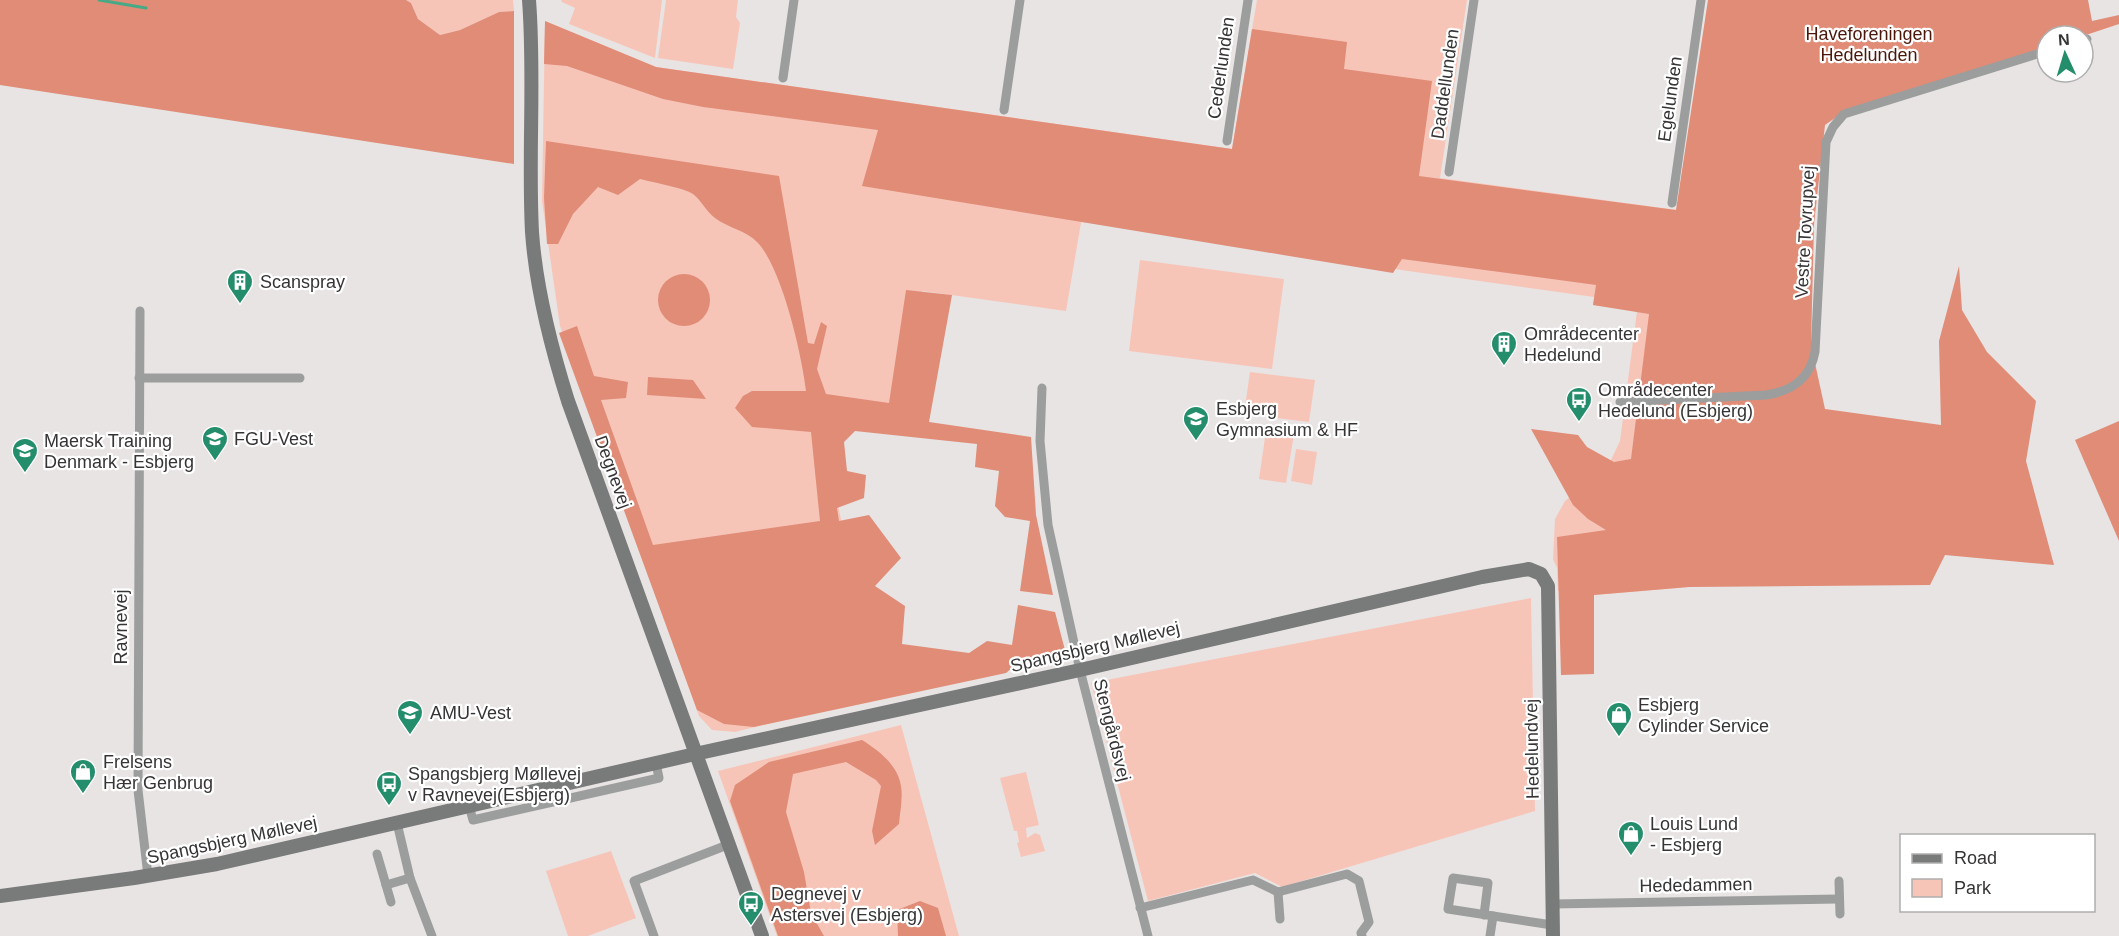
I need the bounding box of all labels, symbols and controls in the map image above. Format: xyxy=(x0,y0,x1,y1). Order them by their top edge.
street label: Cederlunden xyxy=(1204,16,1238,120)
park label: Haveforeningen Hedelunden xyxy=(1805,24,1933,65)
north arrow xyxy=(2035,24,2095,84)
street label: Daddellunden xyxy=(1427,28,1463,140)
text: N xyxy=(2058,31,2070,48)
street label: Egelunden xyxy=(1654,55,1686,143)
street label: Vestre Tovrupvej xyxy=(1792,165,1818,299)
building icon: Scanspray xyxy=(225,267,255,305)
place label: Scanspray xyxy=(260,272,345,292)
place label: Områdecenter Hedelund xyxy=(1524,324,1639,365)
building icon: Områdecenter Hedelund xyxy=(1489,329,1519,367)
place label: Områdecenter Hedelund (Esbjerg) xyxy=(1598,380,1753,421)
bus stop icon: Områdecenter Hedelund (Esbjerg) xyxy=(1564,385,1594,423)
place label: Esbjerg Gymnasium & HF xyxy=(1216,399,1358,440)
school or university icon: Esbjerg Gymnasium & HF xyxy=(1181,404,1211,442)
school or university icon: FGU-Vest xyxy=(200,424,230,462)
place label: FGU-Vest xyxy=(234,429,313,449)
place label: Maersk Training Denmark - Esbjerg xyxy=(44,431,194,472)
street label: Degnevej xyxy=(591,433,635,511)
school or university icon: Maersk Training Denmark - Esbjerg xyxy=(10,436,40,474)
street label: Ravnevej xyxy=(111,589,131,665)
street label: Spangsbjerg Møllevej xyxy=(1008,618,1182,676)
street label: Stengårdsvej xyxy=(1090,677,1134,783)
place label: Esbjerg Cylinder Service xyxy=(1638,695,1769,736)
school or university icon: AMU-Vest xyxy=(395,698,425,736)
street label: Hedelundvej xyxy=(1521,699,1543,799)
shop icon: Esbjerg Cylinder Service xyxy=(1604,700,1634,738)
place label: AMU-Vest xyxy=(430,703,511,723)
place label: Frelsens Hær Genbrug xyxy=(103,752,213,793)
shop icon: Frelsens Hær Genbrug xyxy=(68,757,98,795)
place label: Spangsbjerg Møllevej v Ravnevej(Esbjerg) xyxy=(408,764,581,805)
bus stop icon: Spangsbjerg Møllevej v Ravnevej(Esbjerg) xyxy=(374,769,404,807)
street label: Spangsbjerg Møllevej xyxy=(145,812,319,868)
place label: Louis Lund - Esbjerg xyxy=(1650,814,1738,855)
shop icon: Louis Lund - Esbjerg xyxy=(1616,819,1646,857)
legend xyxy=(1900,834,2095,912)
text: Road xyxy=(1954,848,1997,868)
street label: Hededammen xyxy=(1639,874,1753,896)
text: Park xyxy=(1954,878,1992,898)
place label: Degnevej v Astersvej (Esbjerg) xyxy=(771,884,923,925)
bus stop icon: Degnevej v Astersvej (Esbjerg) xyxy=(736,889,766,927)

